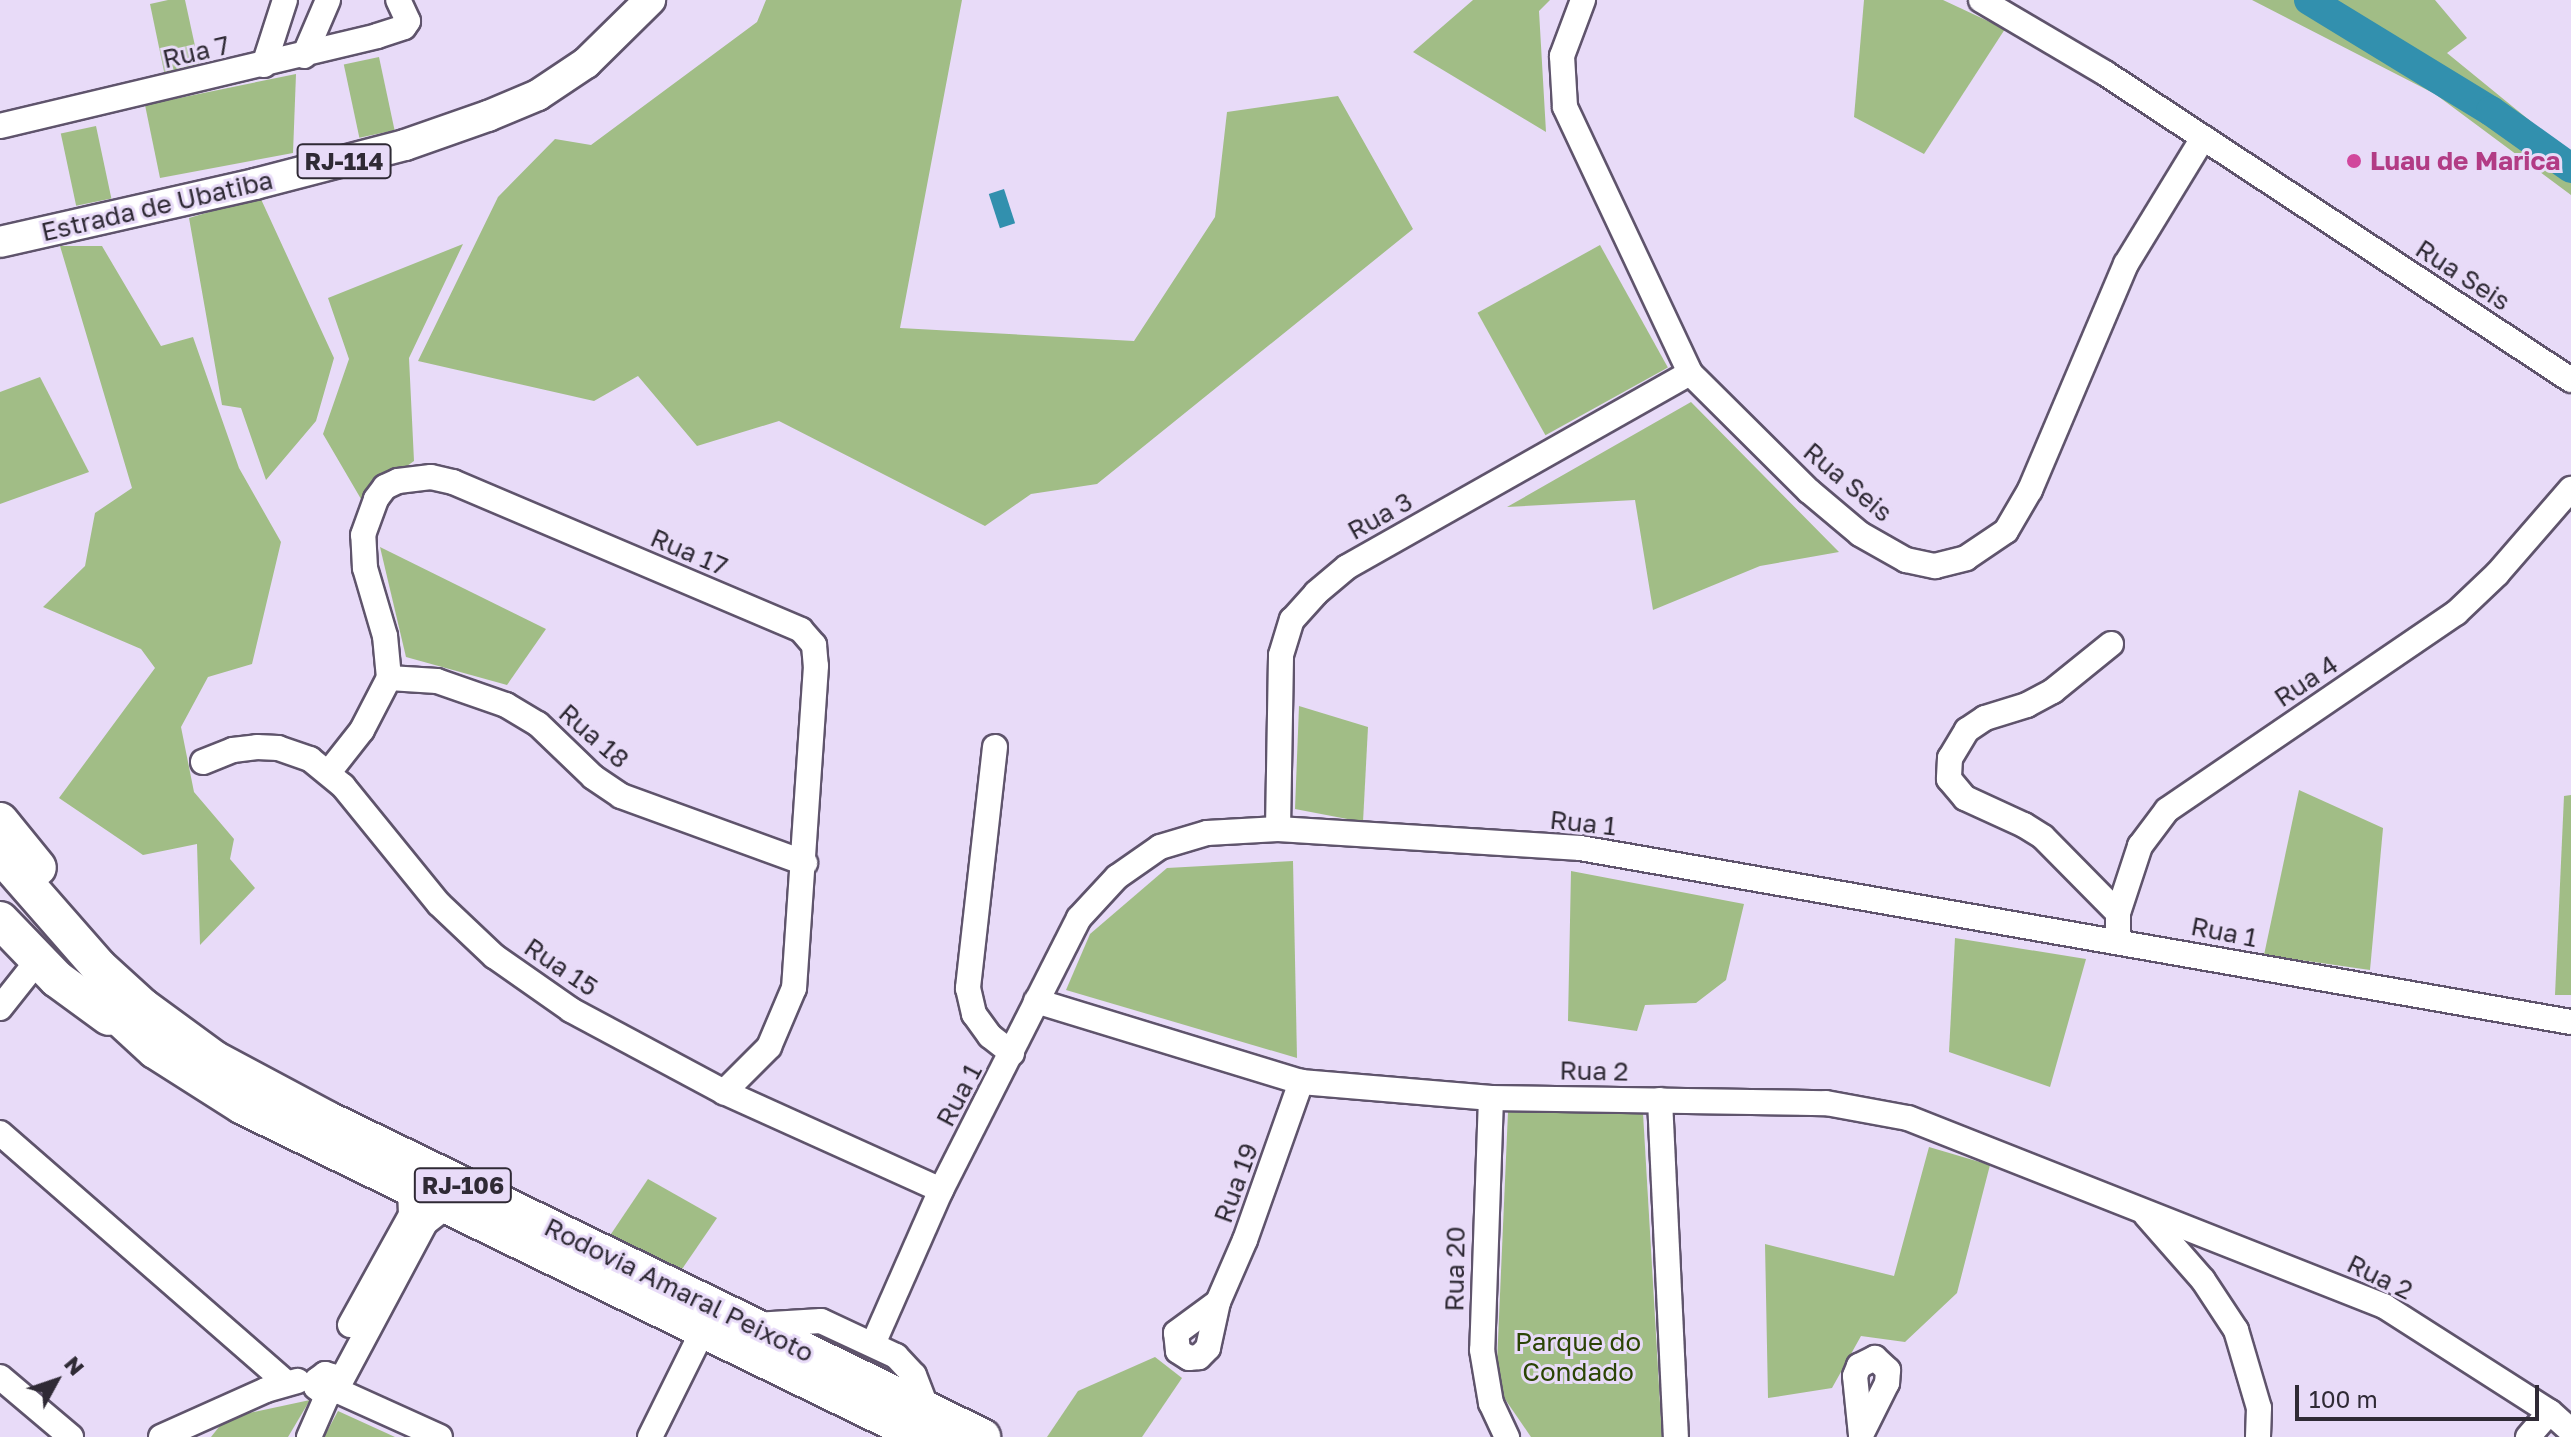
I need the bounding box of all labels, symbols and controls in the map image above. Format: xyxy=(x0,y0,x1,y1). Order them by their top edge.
street label: Rua 7 xyxy=(159,29,233,75)
road number: RJ-114 xyxy=(296,141,392,181)
place label: Luau de Marica xyxy=(2370,145,2560,177)
marker: Luau de Marica xyxy=(2345,152,2363,170)
street label: Estrada de Ubatiba xyxy=(38,164,276,248)
street label: Rua Seis xyxy=(2410,233,2516,317)
street label: Rua Seis xyxy=(1797,436,1899,528)
street label: Rua 3 xyxy=(1342,486,1418,546)
street label: Rua 17 xyxy=(646,522,732,582)
street label: Rua 4 xyxy=(2268,649,2344,713)
street label: Rua 18 xyxy=(553,697,635,775)
street label: Rua 1 xyxy=(1548,804,1618,842)
street label: Rua 1 xyxy=(2188,910,2260,954)
street label: Rua 15 xyxy=(518,931,604,1003)
street label: Rua 2 xyxy=(1559,1055,1629,1087)
street label: Rua 1 xyxy=(930,1058,988,1132)
street label: Rua 19 xyxy=(1207,1139,1265,1227)
road number: RJ-106 xyxy=(413,1165,513,1205)
street label: Rodovia Amaral Peixoto xyxy=(539,1211,819,1369)
street label: Rua 20 xyxy=(1439,1226,1471,1312)
street label: Rua 2 xyxy=(2342,1248,2418,1306)
park label: Parque do Condado xyxy=(1515,1326,1641,1388)
north arrow xyxy=(16,1341,96,1421)
text: N xyxy=(59,1350,90,1380)
scale bar xyxy=(2299,1369,2543,1419)
text: 100 m xyxy=(2309,1384,2378,1413)

